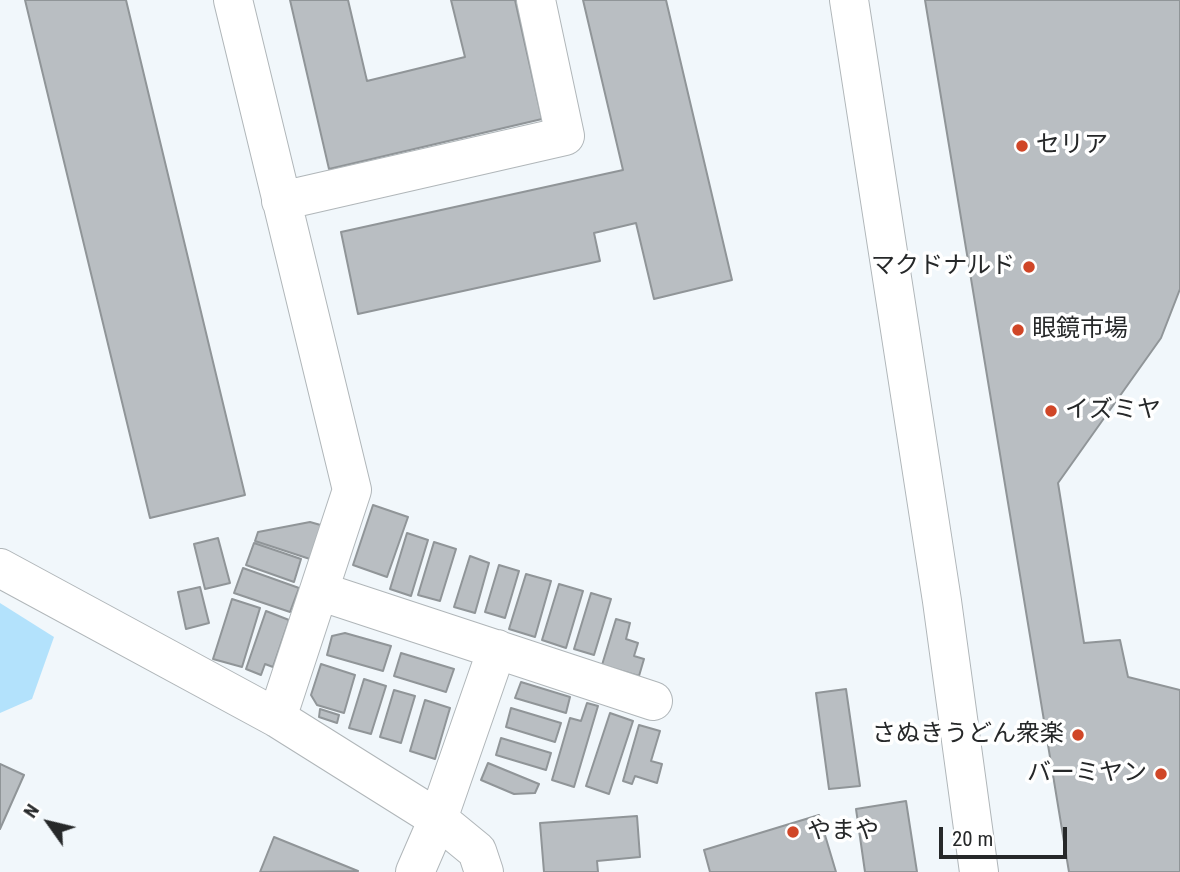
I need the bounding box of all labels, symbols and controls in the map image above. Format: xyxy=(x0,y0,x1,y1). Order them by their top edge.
place label: セリア xyxy=(1036,132,1108,160)
marker: セリア xyxy=(1014,138,1030,154)
place label: マクドナルド xyxy=(871,253,1015,281)
marker: マクドナルド xyxy=(1021,259,1037,275)
place label: 眼鏡市場 xyxy=(1032,316,1128,344)
marker: 眼鏡市場 xyxy=(1010,322,1026,338)
place label: イズミヤ xyxy=(1065,397,1161,425)
marker: イズミヤ xyxy=(1043,403,1059,419)
place label: さぬきうどん衆楽 xyxy=(872,721,1064,749)
marker: さぬきうどん衆楽 xyxy=(1070,727,1086,743)
place label: バーミヤン xyxy=(1027,760,1147,788)
marker: バーミヤン xyxy=(1153,766,1169,782)
north arrow xyxy=(14,788,84,858)
text: N xyxy=(18,800,44,822)
scale bar xyxy=(942,812,1070,856)
place label: やまや xyxy=(807,818,879,846)
marker: やまや xyxy=(785,824,801,840)
text: 20 m xyxy=(952,827,993,851)

